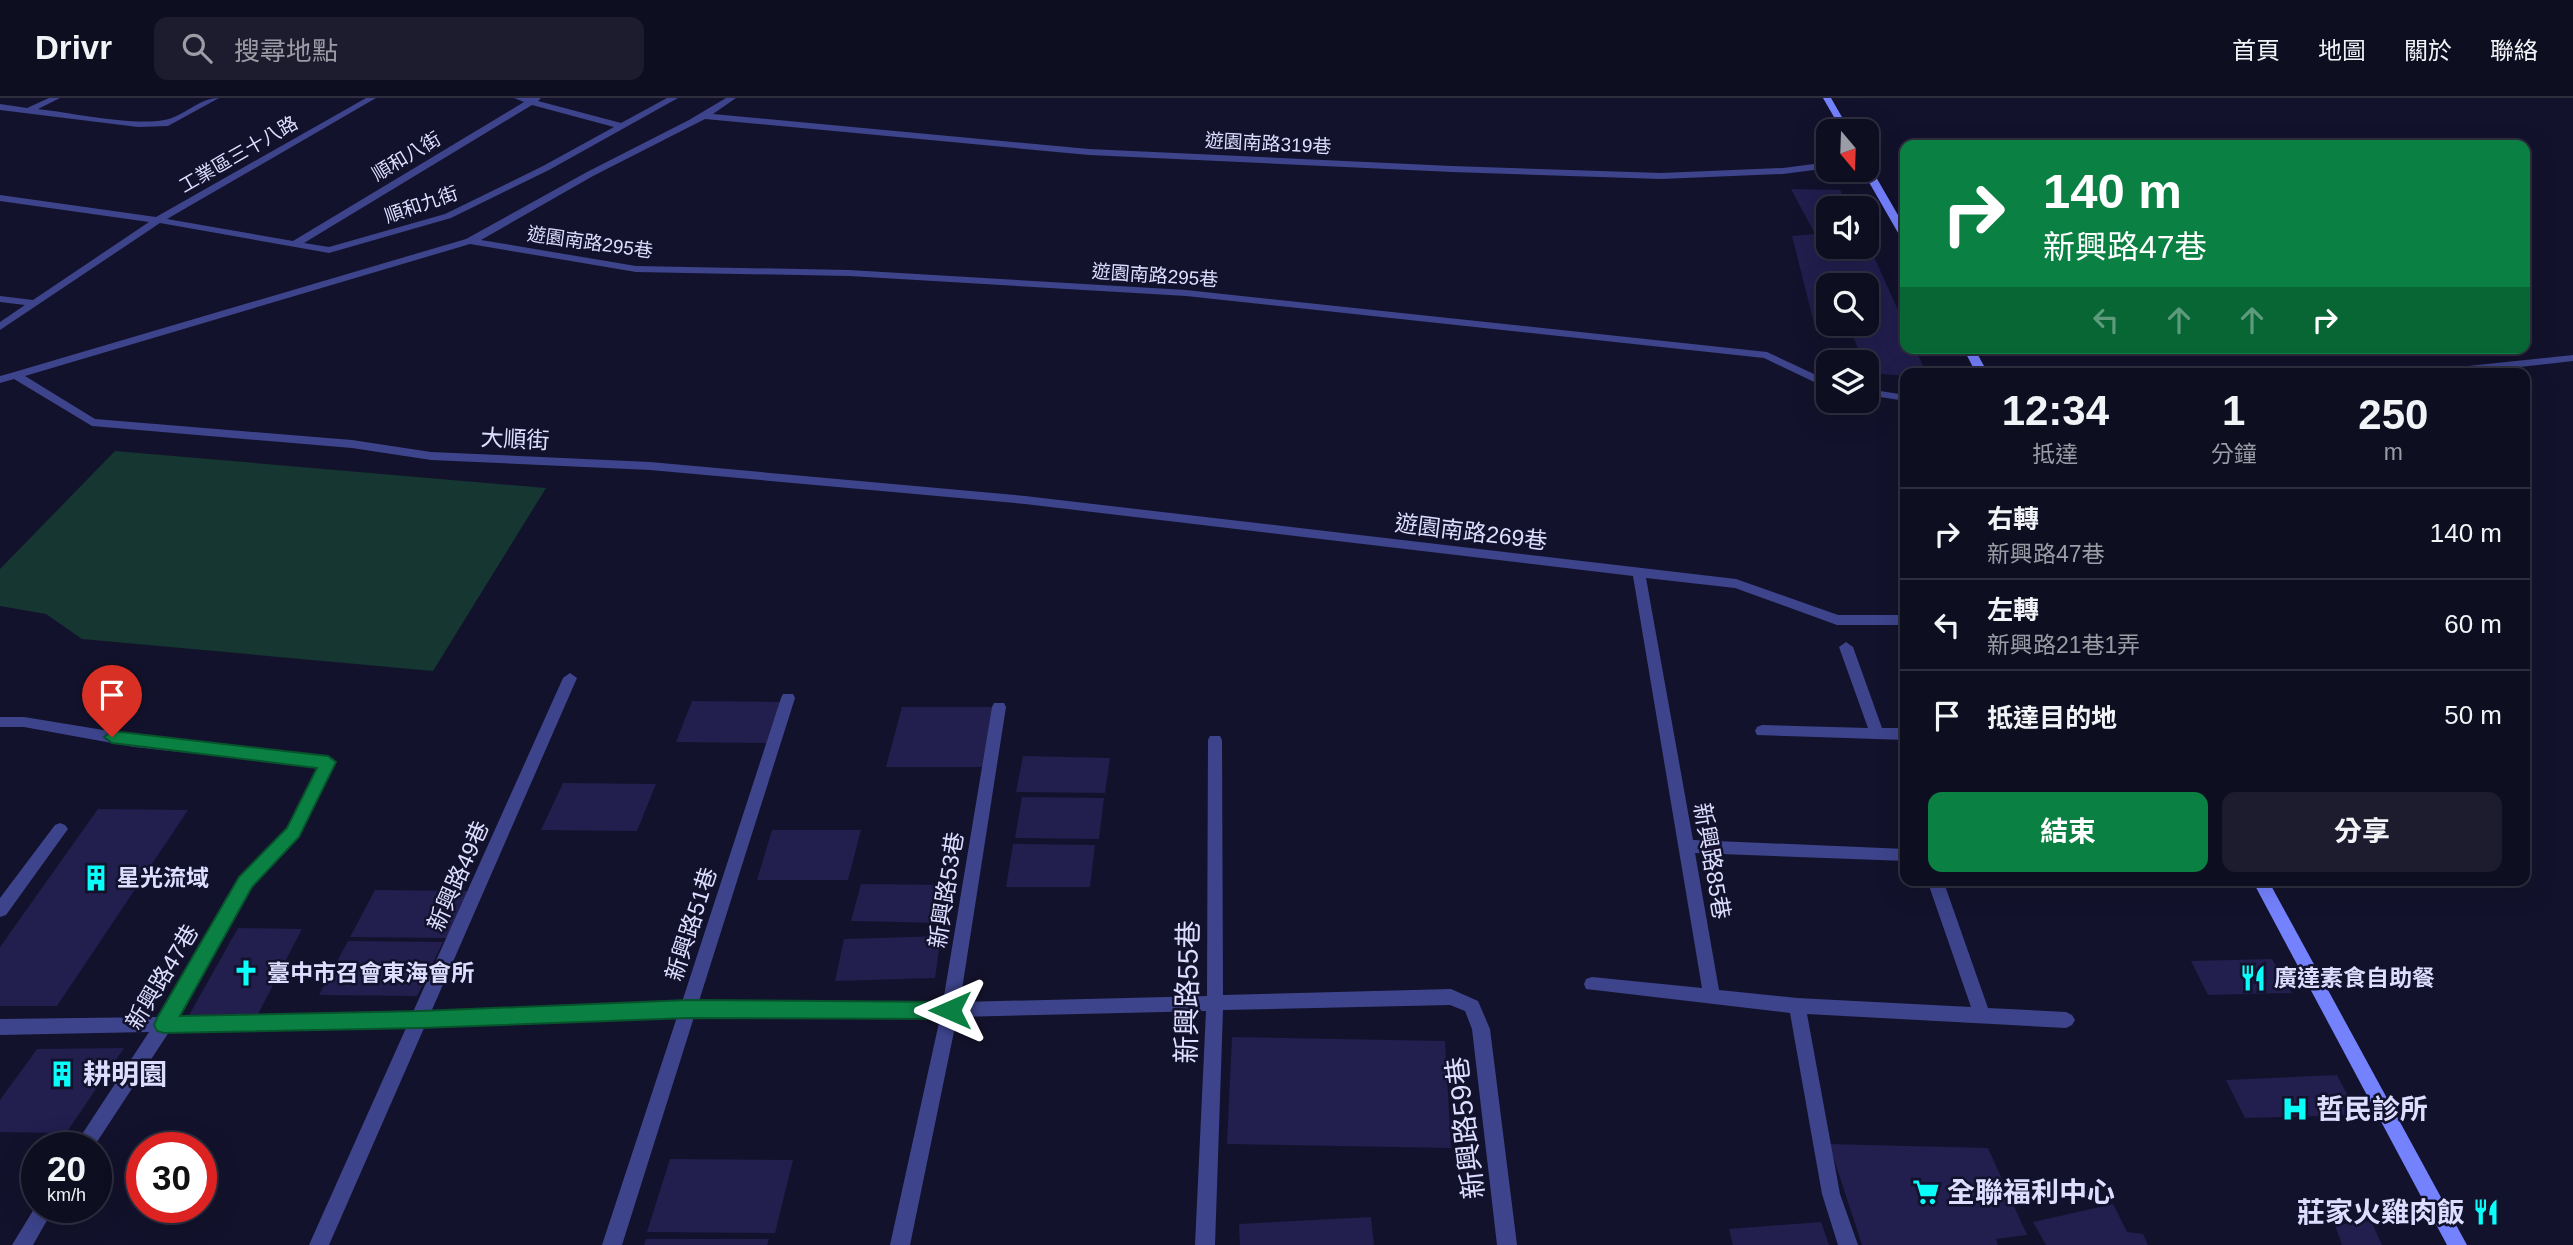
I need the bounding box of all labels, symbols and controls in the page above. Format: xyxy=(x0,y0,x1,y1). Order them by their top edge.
search box xyxy=(154,17,644,80)
text: Drivr xyxy=(35,29,112,66)
icon: search xyxy=(178,29,216,67)
text: 搜尋地點 xyxy=(234,36,338,66)
text: 首頁 xyxy=(2232,37,2280,64)
text: 地圖 xyxy=(2318,37,2366,64)
text: 關於 xyxy=(2404,37,2452,64)
text: 聯絡 xyxy=(2490,37,2538,64)
street label: 工業區三十八路 xyxy=(175,112,301,197)
north arrow xyxy=(1816,119,1880,182)
map controls xyxy=(1816,119,1879,413)
street label: 順和八街 xyxy=(368,128,444,185)
street label: 遊園南路319巷 xyxy=(1204,130,1332,157)
text: 140 m xyxy=(2043,164,2182,218)
icon: right xyxy=(1928,168,2019,259)
street label: 順和九街 xyxy=(382,182,461,227)
button: sound xyxy=(1816,196,1879,259)
street label: 遊園南路295巷 xyxy=(526,223,654,262)
text: 新興路47巷 xyxy=(2043,229,2207,265)
street label: 遊園南路295巷 xyxy=(1091,261,1219,290)
button: search xyxy=(1816,273,1879,336)
icon: left xyxy=(2087,301,2125,339)
icon: ahead xyxy=(2160,301,2198,339)
icon: ahead xyxy=(2233,301,2271,339)
icon: right xyxy=(2306,301,2344,339)
button: layers xyxy=(1816,350,1879,413)
text: 12:34 xyxy=(2002,387,2109,434)
text: 1 xyxy=(2222,387,2245,434)
text: 250 xyxy=(2358,391,2428,438)
street label: 大順街 xyxy=(480,424,550,454)
text: m xyxy=(2384,439,2403,465)
text: 抵達 xyxy=(2032,441,2078,467)
text: 分鐘 xyxy=(2211,441,2257,467)
text: 右轉 xyxy=(1987,504,2039,534)
street label: 遊園南路269巷 xyxy=(1393,510,1549,554)
icon: right xyxy=(1928,515,1966,553)
text: 140 m xyxy=(2430,518,2502,548)
text: 新興路47巷 xyxy=(1987,541,2105,567)
text: 左轉 xyxy=(1987,595,2039,625)
icon: left xyxy=(1928,606,1966,644)
text: 60 m xyxy=(2444,609,2502,639)
text: 新興路21巷1弄 xyxy=(1987,632,2140,658)
pin xyxy=(82,665,142,737)
icon: arrive xyxy=(93,676,131,714)
icon: arrive xyxy=(1928,697,1966,735)
text: 50 m xyxy=(2444,700,2502,730)
text: 抵達目的地 xyxy=(1987,703,2117,733)
button: 結束 xyxy=(1928,792,2208,872)
button: 分享 xyxy=(2222,792,2502,872)
street label: 新興路85巷 xyxy=(1689,801,1735,921)
street label: 新興路49巷 xyxy=(422,817,494,935)
street label: 新興路53巷 xyxy=(924,830,968,950)
building icon: 星光流域 xyxy=(81,863,111,893)
street label: 新興路51巷 xyxy=(660,864,722,984)
place label: 星光流域 xyxy=(117,865,209,891)
street label: 新興路47巷 xyxy=(121,920,203,1034)
street label: 新興路55巷 xyxy=(1171,920,1204,1064)
church icon: 臺中市召會東海會所 xyxy=(231,958,261,988)
place label: 臺中市召會東海會所 xyxy=(267,960,474,986)
restaurant icon: 廣達素食自助餐 xyxy=(2238,963,2268,993)
place label: 廣達素食自助餐 xyxy=(2274,965,2435,991)
position arrow xyxy=(913,973,987,1047)
street label: 新興路59巷 xyxy=(1441,1055,1490,1201)
building icon: 耕明園 xyxy=(47,1059,77,1089)
place label: 耕明園 xyxy=(83,1059,167,1090)
hospital icon: 哲民診所 xyxy=(2280,1094,2310,1124)
place label: 哲民診所 xyxy=(2316,1094,2428,1125)
speed limit sign: 30 xyxy=(126,1132,217,1223)
text: 20 xyxy=(47,1149,86,1188)
supermarket icon: 全聯福利中心 xyxy=(1911,1177,1941,1207)
place label: 全聯福利中心 xyxy=(1947,1177,2115,1208)
text: km/h xyxy=(47,1185,86,1205)
place label: 莊家火雞肉飯 xyxy=(2297,1197,2465,1228)
restaurant icon: 莊家火雞肉飯 xyxy=(2471,1197,2501,1227)

